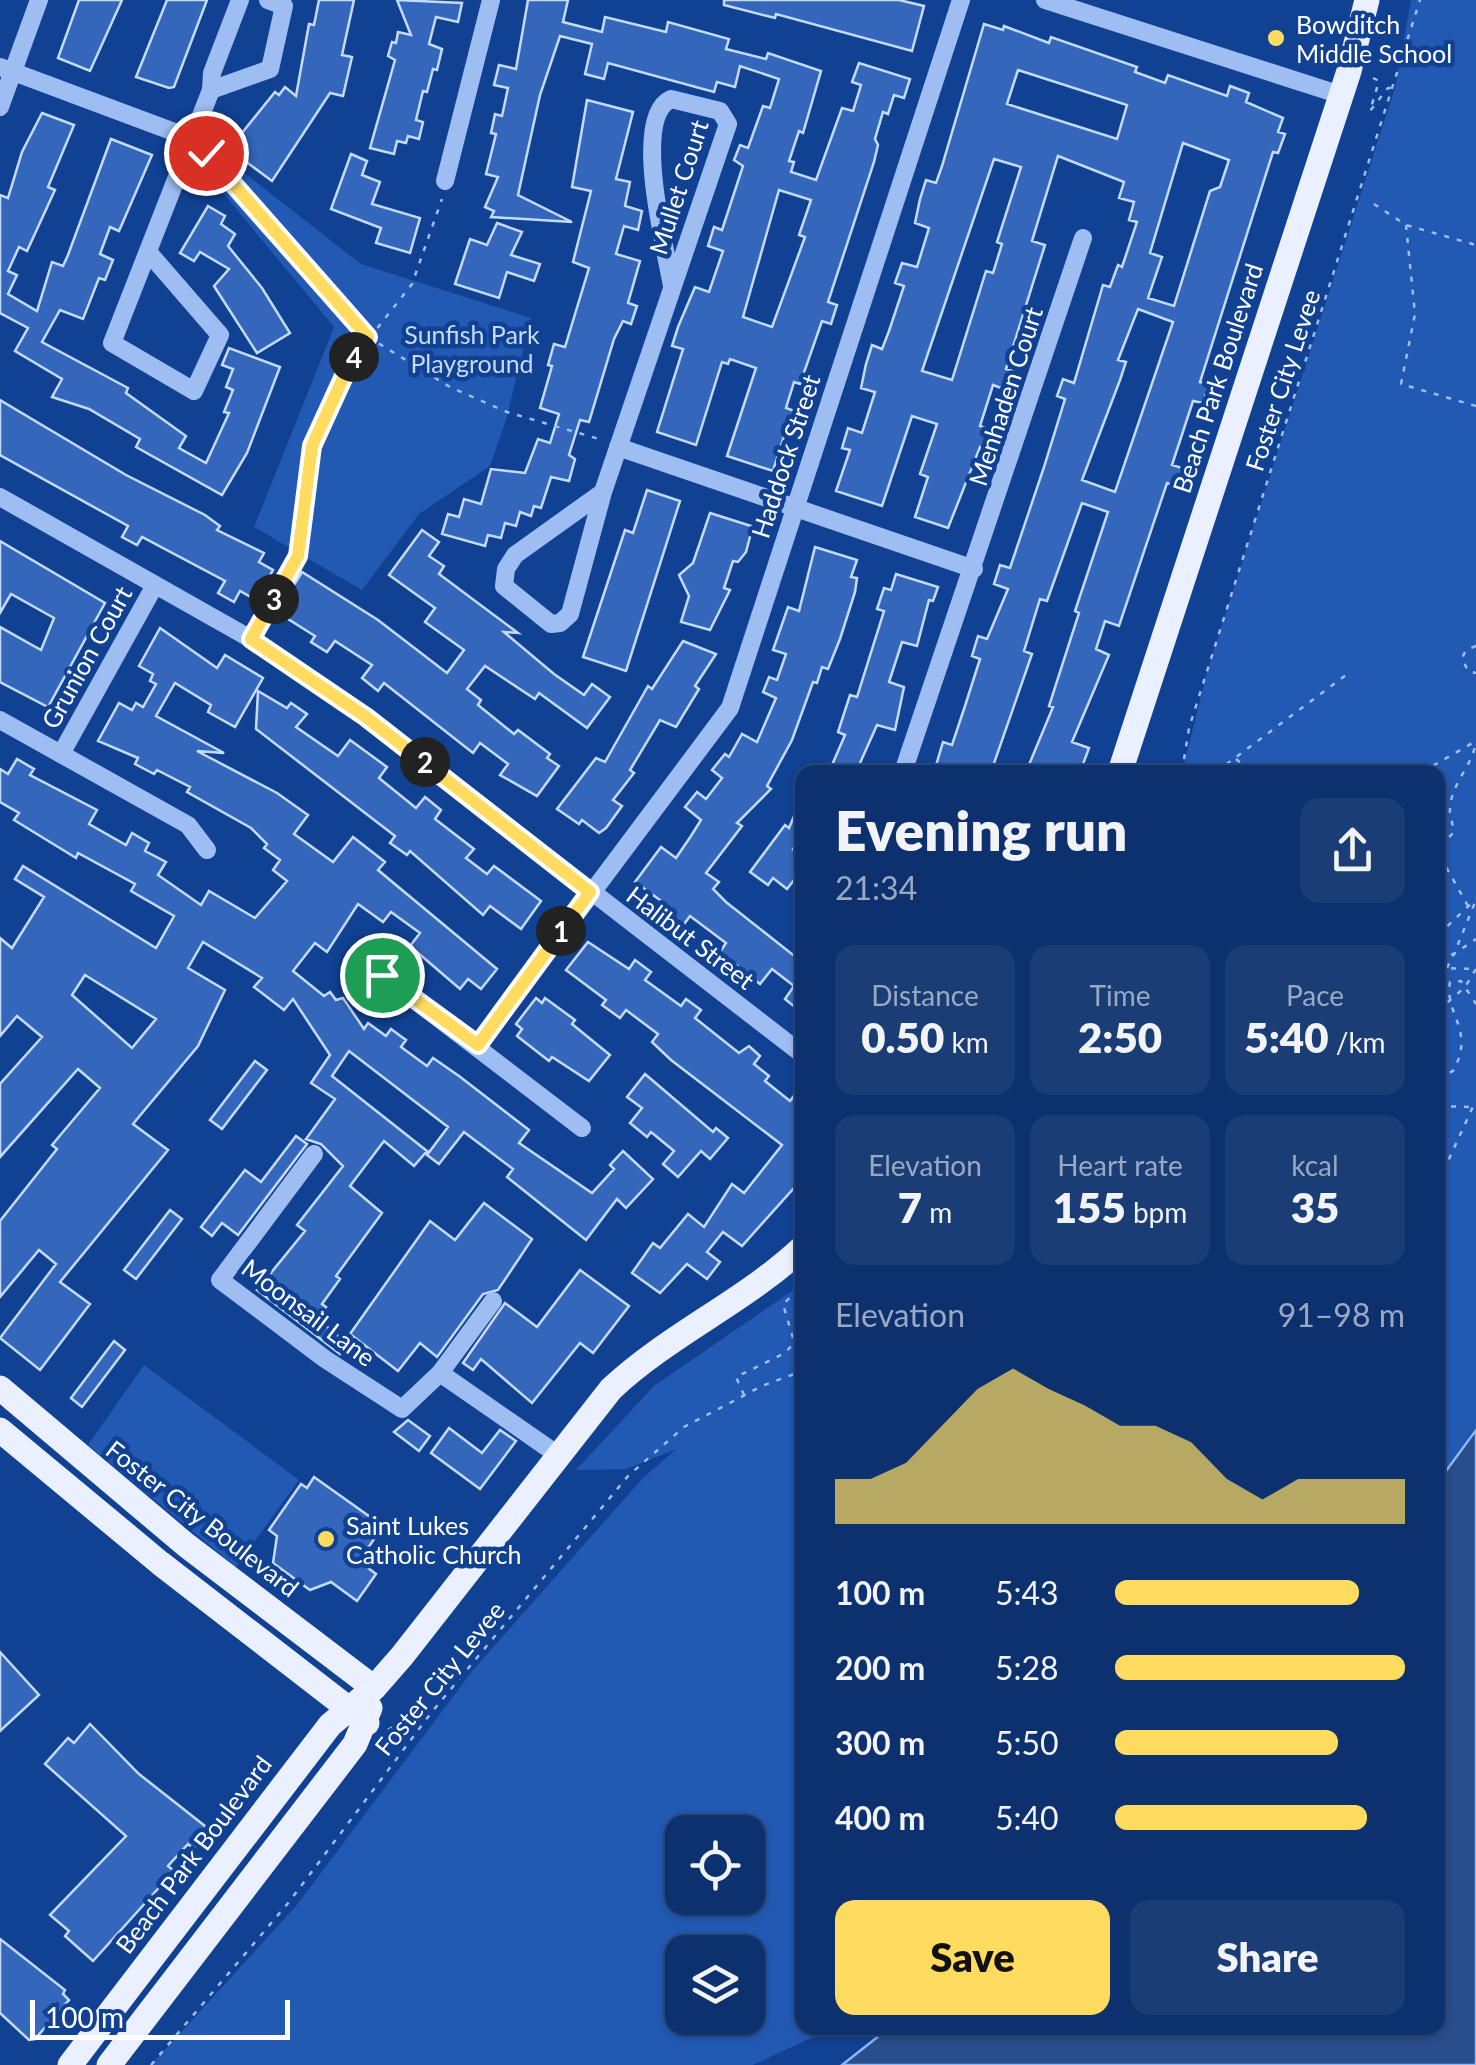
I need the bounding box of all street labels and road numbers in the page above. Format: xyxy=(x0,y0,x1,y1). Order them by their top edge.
street label: Mullet Court xyxy=(642,116,714,258)
street label: Beach Park Boulevard xyxy=(1166,259,1268,497)
street label: Foster City Levee xyxy=(1238,285,1326,475)
street label: Menhaden Court xyxy=(962,303,1048,489)
street label: Haddock Street xyxy=(744,370,826,542)
street label: Grunion Court xyxy=(35,581,137,733)
street label: Halibut Street xyxy=(621,879,761,995)
street label: Moonsail Lane xyxy=(236,1252,382,1372)
street label: Foster City Boulevard xyxy=(101,1434,305,1602)
street label: Foster City Levee xyxy=(368,1595,510,1761)
street label: Beach Park Boulevard xyxy=(109,1749,277,1959)

